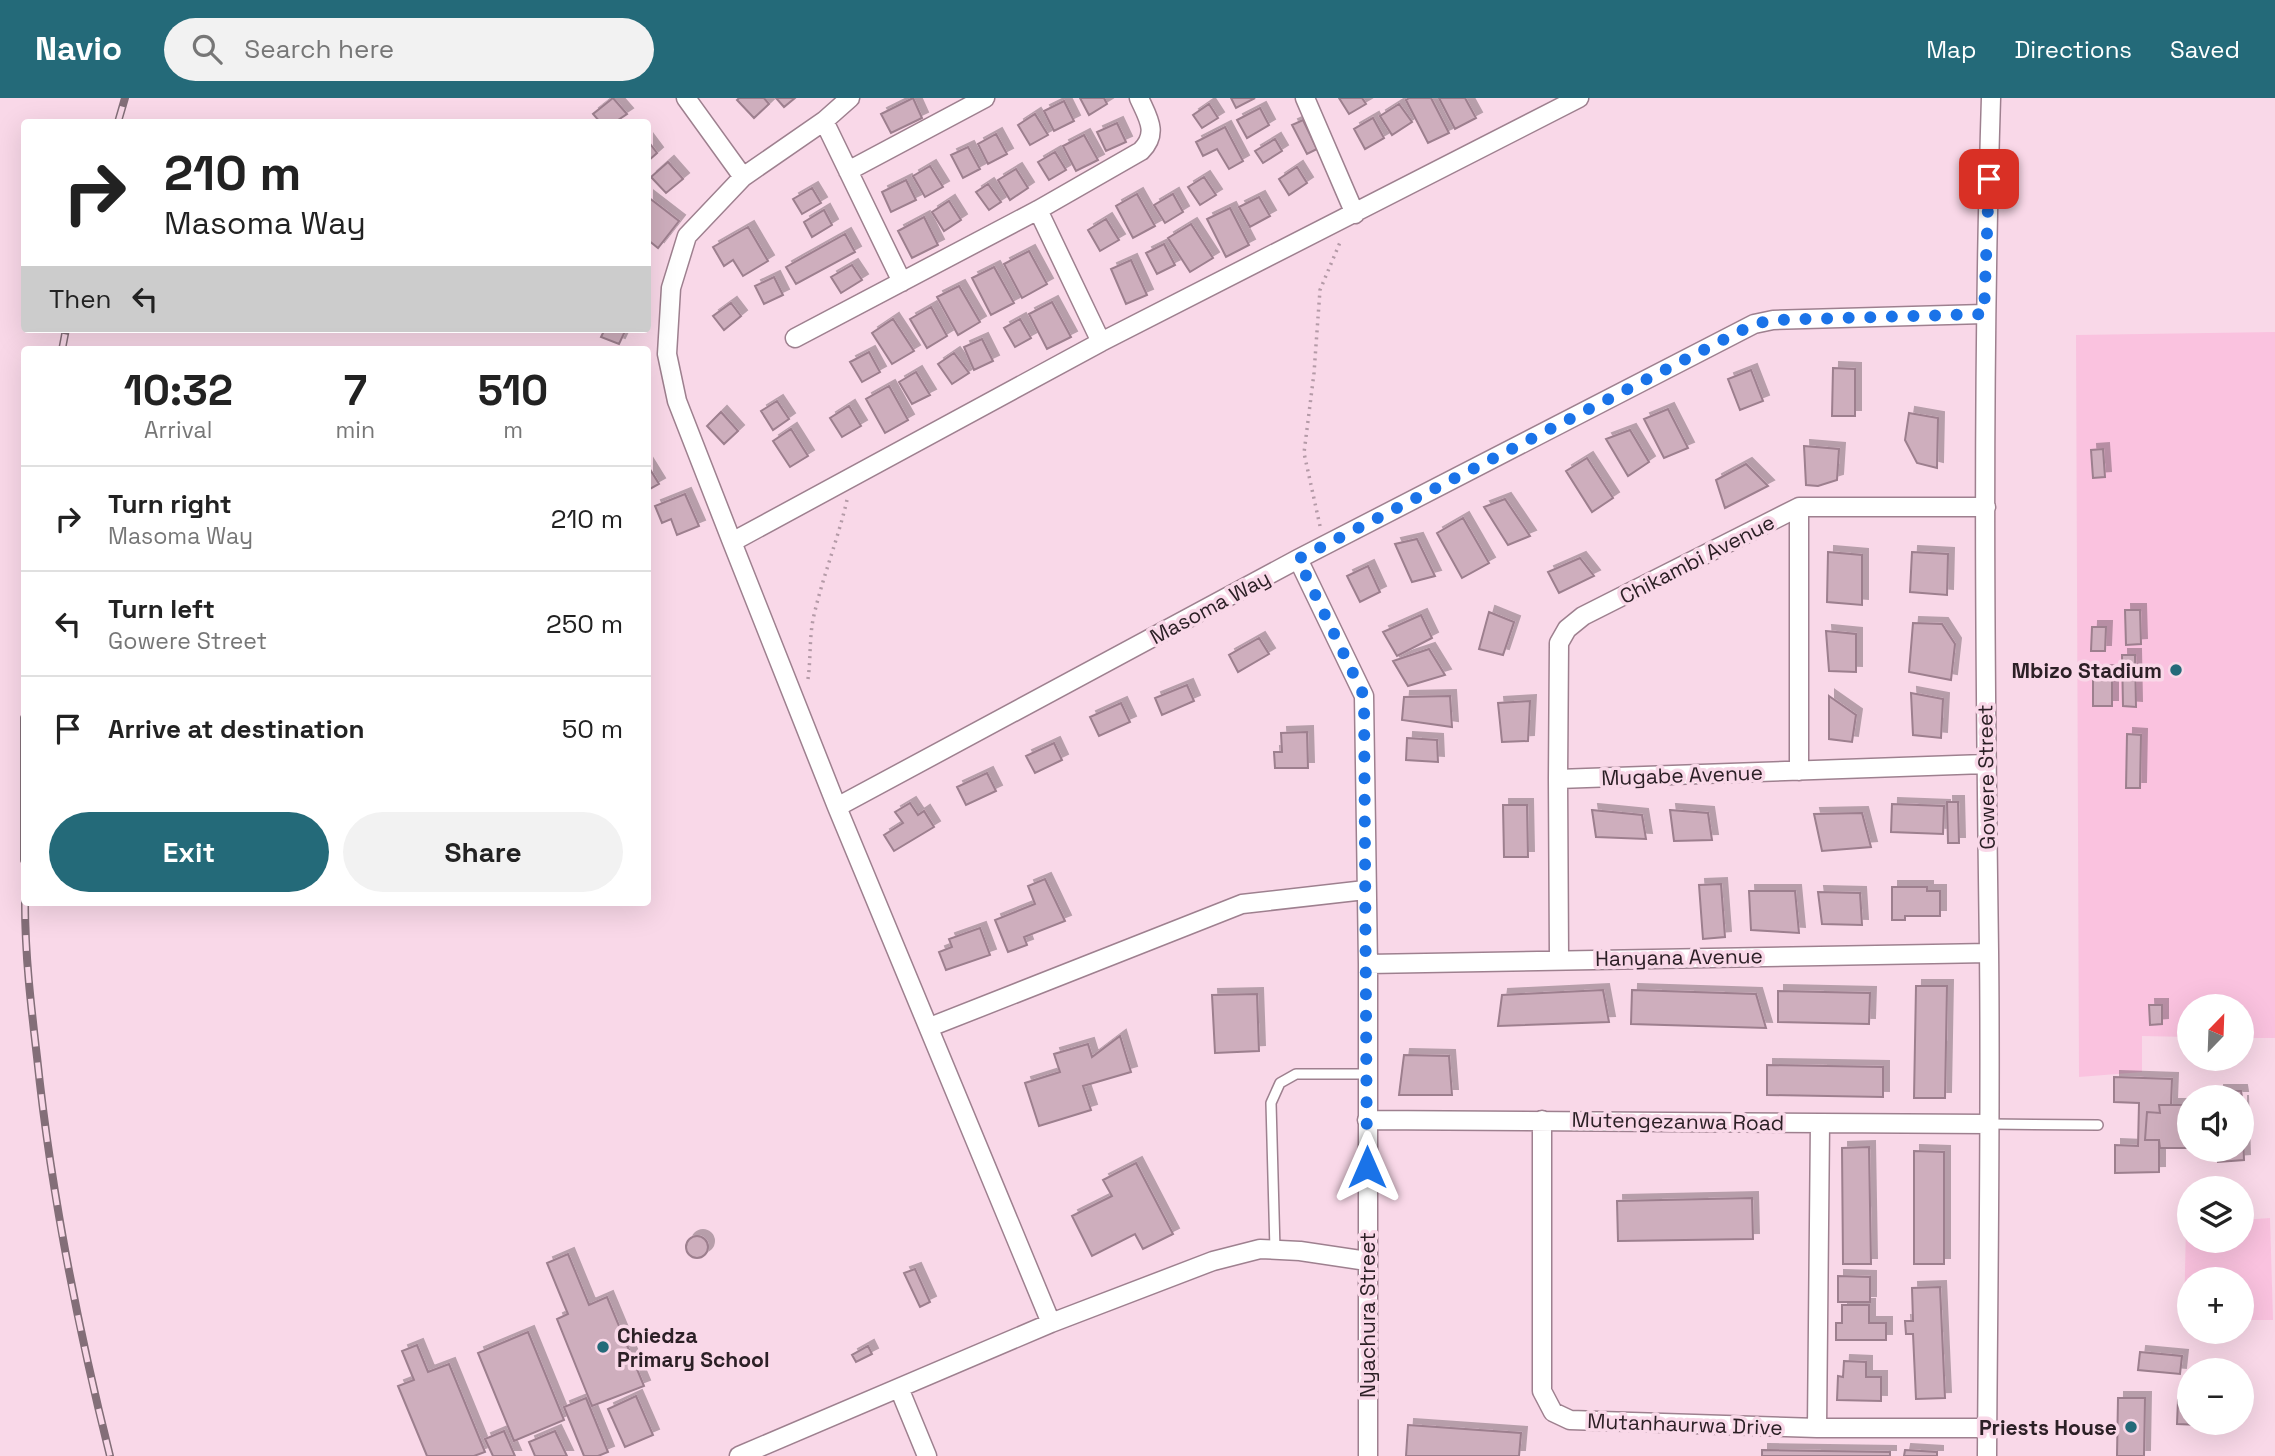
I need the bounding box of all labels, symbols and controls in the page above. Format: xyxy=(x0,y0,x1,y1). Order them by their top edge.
search box xyxy=(164,18,654,81)
text: Navio xyxy=(35,28,122,70)
icon: search xyxy=(188,30,226,68)
text: Search here xyxy=(244,32,394,66)
text: Map xyxy=(1926,34,1976,65)
text: Directions xyxy=(2014,34,2132,65)
text: Saved xyxy=(2170,34,2240,65)
text: 210 m xyxy=(164,142,301,204)
icon: right xyxy=(49,147,140,238)
pin xyxy=(1959,149,2019,209)
icon: arrive xyxy=(1970,160,2008,198)
text: Masoma Way xyxy=(164,203,366,243)
icon: left xyxy=(126,280,164,318)
text: Then xyxy=(49,282,112,316)
text: 10:32 xyxy=(124,364,233,417)
text: 7 xyxy=(344,364,367,417)
text: 510 xyxy=(478,364,548,417)
text: Arrival xyxy=(144,415,212,445)
text: min xyxy=(336,415,375,445)
text: m xyxy=(503,415,523,445)
text: Turn right xyxy=(108,487,232,521)
icon: right xyxy=(49,500,87,538)
text: 210 m xyxy=(551,502,623,536)
street label: Chikambi Avenue xyxy=(1615,508,1779,610)
text: Masoma Way xyxy=(108,521,253,551)
street label: Masoma Way xyxy=(1145,564,1275,650)
text: Turn left xyxy=(108,592,215,626)
icon: left xyxy=(49,605,87,643)
text: 250 m xyxy=(546,607,623,641)
text: Gowere Street xyxy=(108,626,267,656)
place label: Mbizo Stadium xyxy=(2012,657,2162,684)
marker: Mbizo Stadium xyxy=(2168,662,2184,678)
street label: Gowere Street xyxy=(1971,704,2001,850)
icon: arrive xyxy=(49,710,87,748)
text: Arrive at destination xyxy=(108,712,365,746)
text: 50 m xyxy=(562,712,623,746)
street label: Mugabe Avenue xyxy=(1601,759,1763,791)
button: Exit xyxy=(49,812,329,892)
button: Share xyxy=(343,812,623,892)
street label: Hanyana Avenue xyxy=(1595,942,1763,972)
north arrow xyxy=(2177,994,2254,1071)
map controls xyxy=(2177,994,2254,1435)
button: sound xyxy=(2177,1085,2254,1162)
street label: Mutengezanwa Road xyxy=(1572,1106,1784,1136)
position arrow xyxy=(1330,1130,1404,1204)
button: layers xyxy=(2177,1176,2254,1253)
street label: Nyachura Street xyxy=(1354,1232,1381,1398)
button: + xyxy=(2177,1267,2254,1344)
place label: Chiedza Primary School xyxy=(617,1322,770,1373)
marker: Chiedza Primary School xyxy=(595,1339,611,1355)
button: − xyxy=(2177,1358,2254,1435)
street label: Mutanhaurwa Drive xyxy=(1587,1407,1783,1441)
place label: Priests House xyxy=(1979,1414,2117,1441)
marker: Priests House xyxy=(2123,1419,2139,1435)

